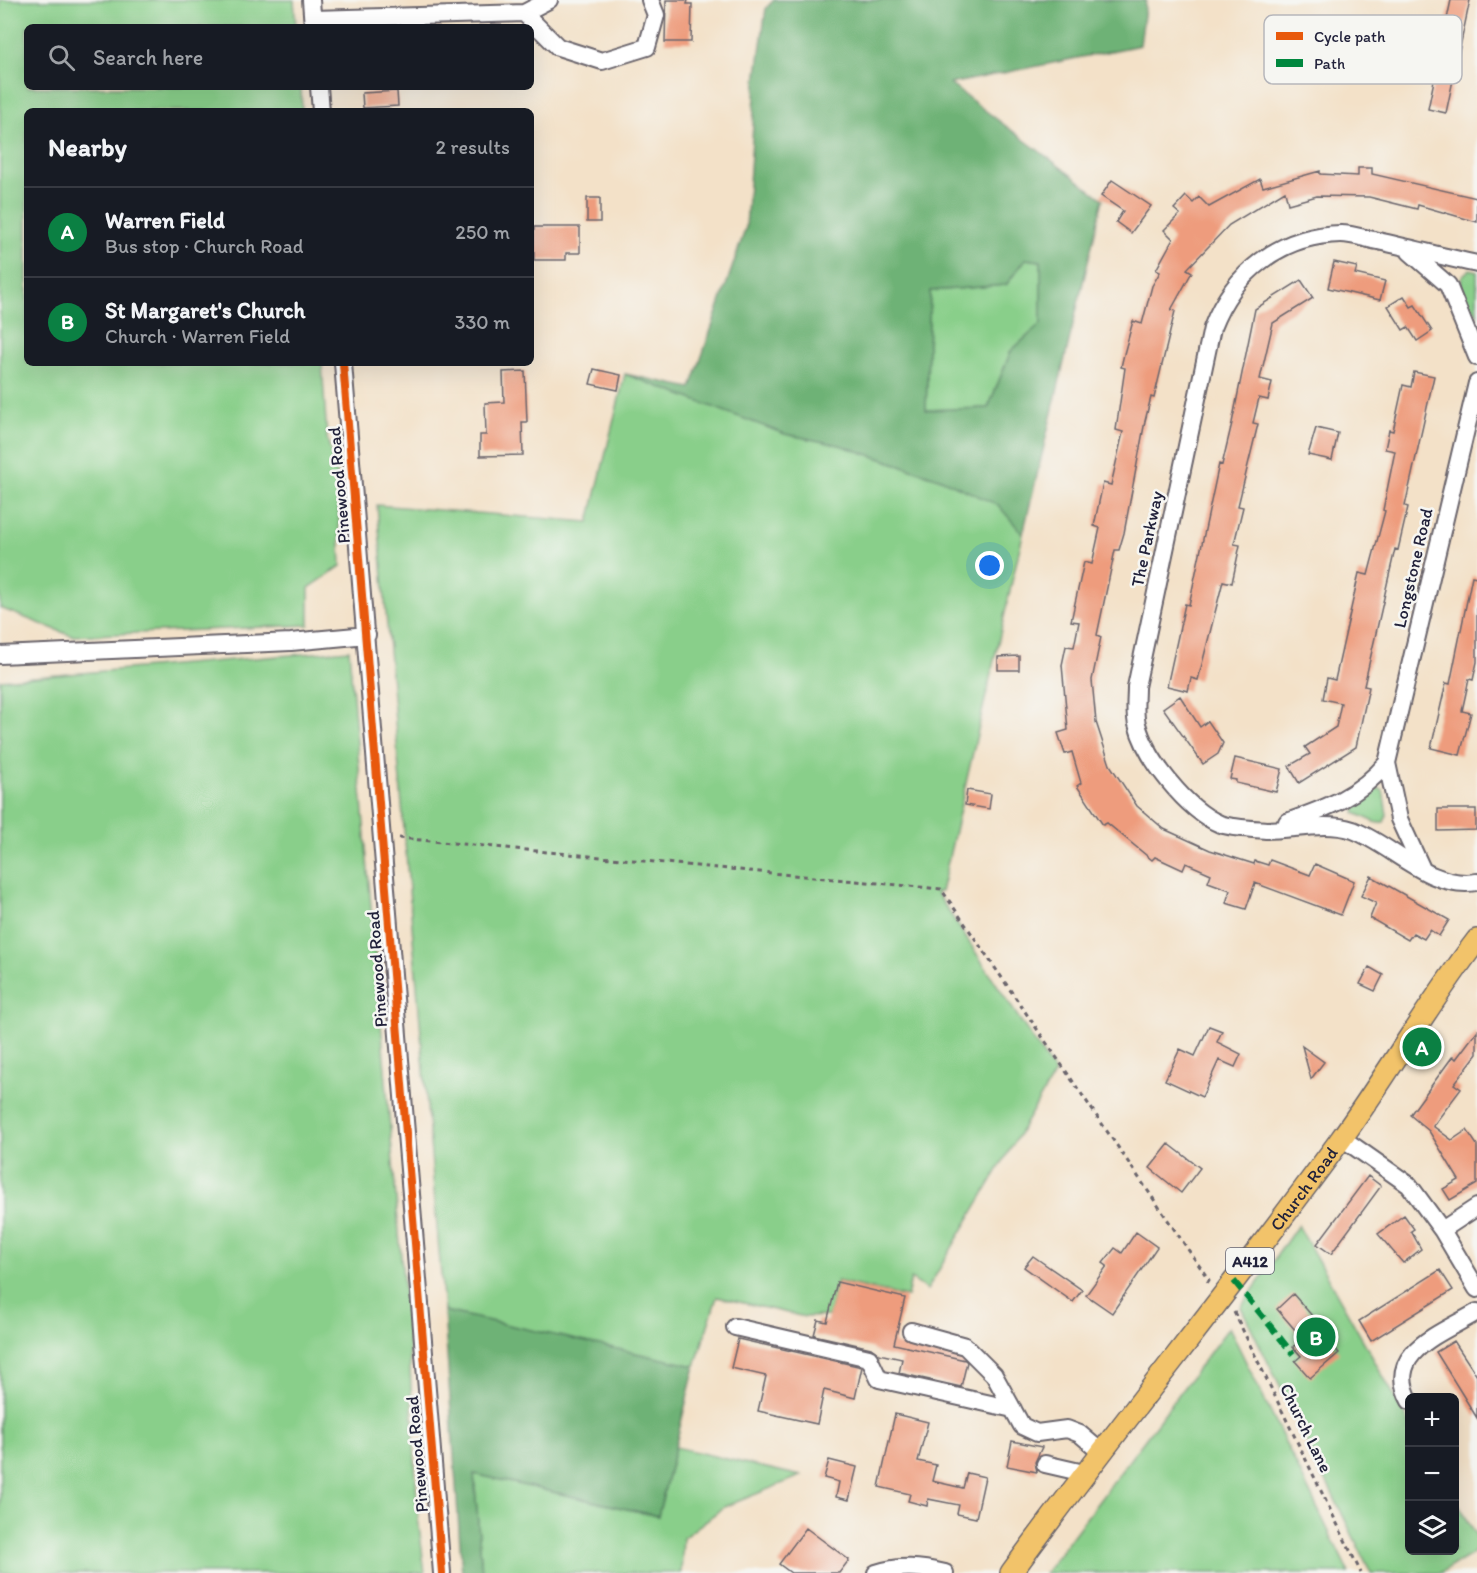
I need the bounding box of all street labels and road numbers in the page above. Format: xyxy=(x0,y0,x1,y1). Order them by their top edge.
street label: Pinewood Road xyxy=(323,426,355,544)
street label: The Parkway xyxy=(1126,488,1168,589)
street label: Longstone Road xyxy=(1388,506,1438,630)
street label: Pinewood Road xyxy=(362,910,392,1028)
street label: Church Road xyxy=(1265,1142,1343,1235)
road number: A412 xyxy=(1226,1248,1274,1274)
street label: Church Lane xyxy=(1275,1380,1337,1476)
street label: Pinewood Road xyxy=(401,1395,433,1513)

